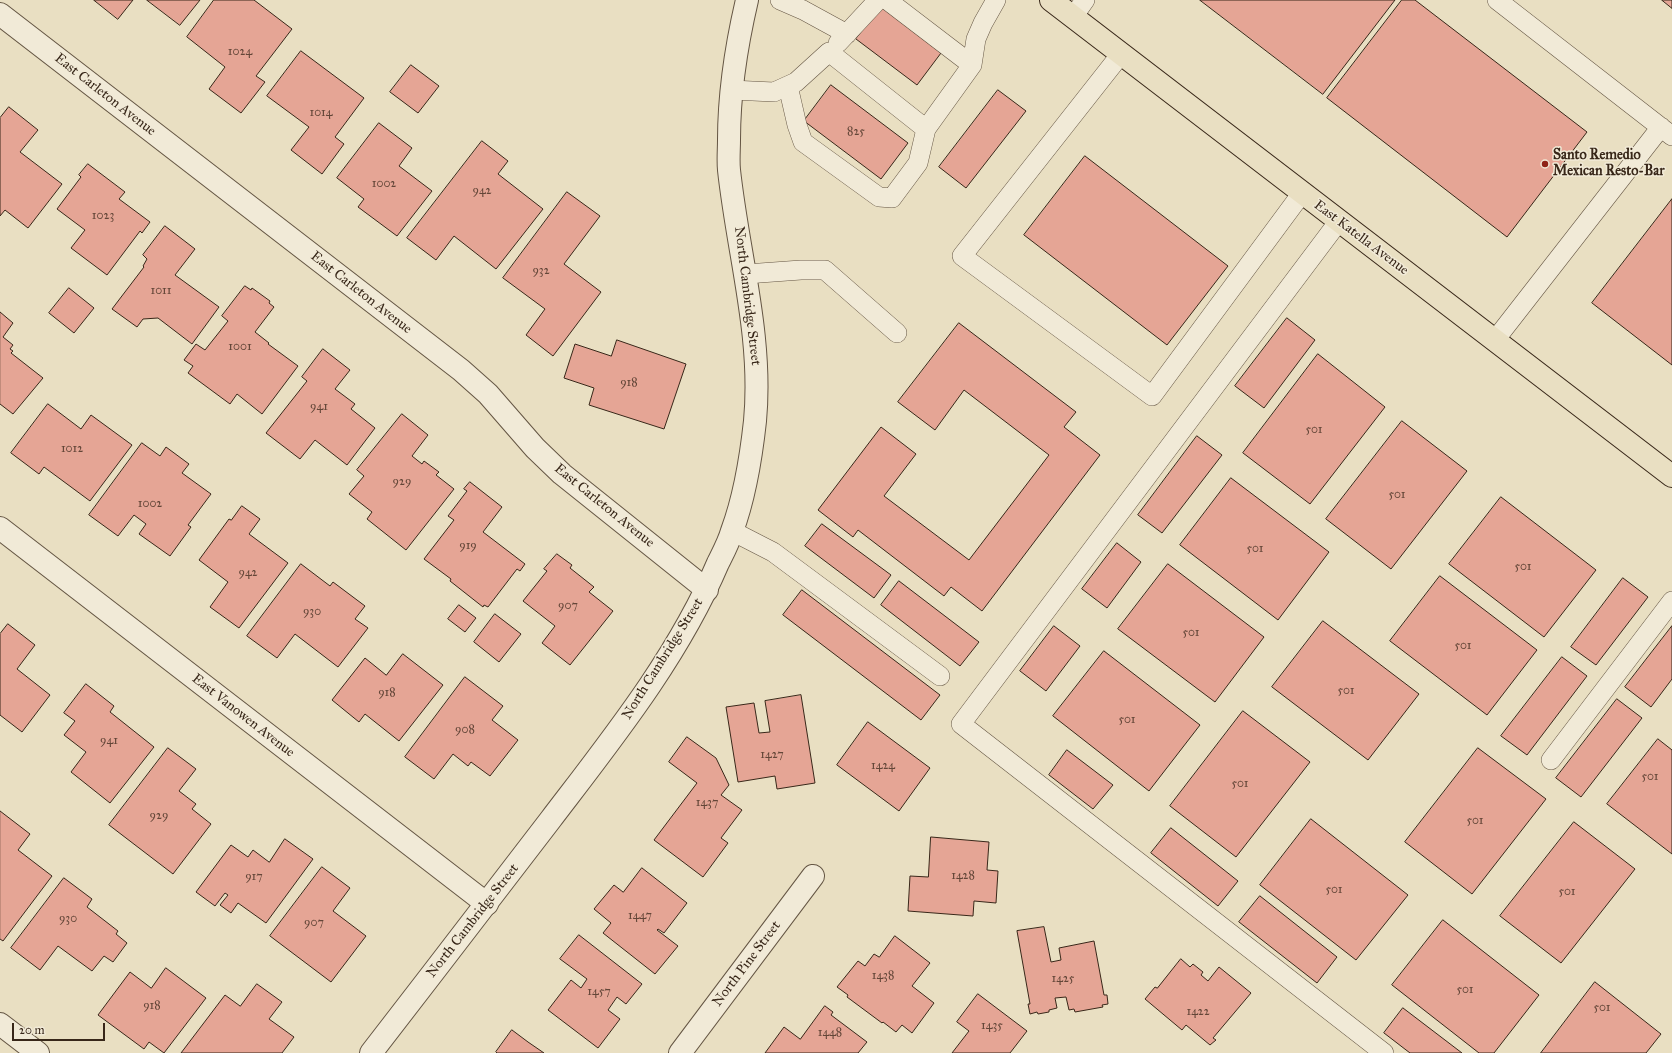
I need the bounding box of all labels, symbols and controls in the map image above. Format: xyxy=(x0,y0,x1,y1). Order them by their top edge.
house number: 1024 xyxy=(228,45,252,59)
street label: East Carleton Avenue xyxy=(51,50,159,140)
house number: 1014 xyxy=(310,106,332,120)
house number: 825 xyxy=(847,125,865,139)
place label: Santo Remedio Mexican Resto-Bar xyxy=(1553,148,1665,180)
marker: Santo Remedio Mexican Resto-Bar xyxy=(1540,159,1550,169)
house number: 1002 xyxy=(372,177,396,191)
house number: 942 xyxy=(472,184,492,198)
street label: East Katella Avenue xyxy=(1310,197,1412,279)
house number: 1023 xyxy=(92,209,114,223)
street label: North Cambridge Street xyxy=(730,226,764,366)
street label: East Carleton Avenue xyxy=(307,248,415,338)
house number: 932 xyxy=(532,264,550,278)
house number: 1011 xyxy=(150,284,172,298)
house number: 1001 xyxy=(228,340,252,354)
house number: 918 xyxy=(620,376,638,390)
house number: 941 xyxy=(310,400,328,414)
house number: 501 xyxy=(1305,423,1323,437)
house number: 1012 xyxy=(61,442,83,456)
street label: East Carleton Avenue xyxy=(551,460,657,552)
house number: 929 xyxy=(393,475,411,489)
house number: 501 xyxy=(1388,488,1406,502)
house number: 1002 xyxy=(138,497,162,511)
house number: 919 xyxy=(459,539,477,553)
house number: 501 xyxy=(1246,542,1264,556)
house number: 501 xyxy=(1514,560,1532,574)
house number: 942 xyxy=(238,566,258,580)
street label: North Cambridge Street xyxy=(619,595,707,723)
house number: 907 xyxy=(558,599,578,613)
house number: 930 xyxy=(303,605,321,619)
house number: 501 xyxy=(1182,626,1200,640)
house number: 501 xyxy=(1454,639,1472,653)
street label: East Vanowen Avenue xyxy=(188,671,298,761)
house number: 501 xyxy=(1337,684,1355,698)
house number: 918 xyxy=(378,686,396,700)
house number: 501 xyxy=(1118,713,1136,727)
house number: 908 xyxy=(455,723,475,737)
house number: 941 xyxy=(100,734,118,748)
house number: 1427 xyxy=(760,748,784,762)
house number: 1424 xyxy=(871,759,895,773)
house number: 501 xyxy=(1641,770,1659,784)
house number: 501 xyxy=(1231,777,1249,791)
house number: 1437 xyxy=(696,796,718,810)
house number: 929 xyxy=(150,809,168,823)
house number: 501 xyxy=(1466,814,1484,828)
street label: North Cambridge Street xyxy=(423,861,523,981)
house number: 1428 xyxy=(951,869,975,883)
house number: 917 xyxy=(245,870,263,884)
house number: 501 xyxy=(1325,883,1343,897)
house number: 501 xyxy=(1558,885,1576,899)
house number: 1447 xyxy=(628,909,652,923)
house number: 930 xyxy=(59,912,77,926)
house number: 907 xyxy=(304,916,324,930)
street label: North Pine Street xyxy=(709,918,785,1010)
house number: 1438 xyxy=(872,969,894,983)
house number: 1425 xyxy=(1052,972,1074,986)
house number: 501 xyxy=(1456,983,1474,997)
house number: 1457 xyxy=(587,985,611,999)
house number: 918 xyxy=(143,999,161,1013)
house number: 501 xyxy=(1593,1001,1611,1015)
house number: 1422 xyxy=(1186,1005,1210,1019)
scale bar xyxy=(14,1015,107,1041)
house number: 1435 xyxy=(981,1019,1003,1033)
text: 20 m xyxy=(19,1023,45,1037)
house number: 1448 xyxy=(818,1026,842,1040)

